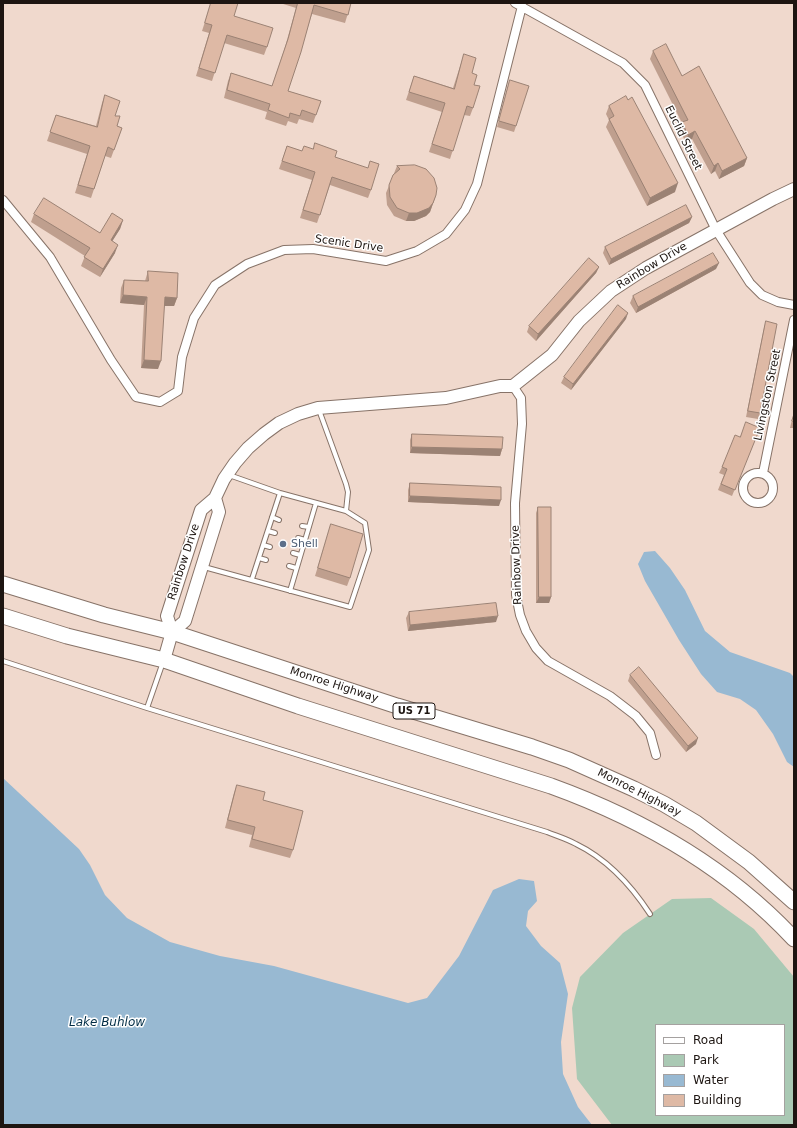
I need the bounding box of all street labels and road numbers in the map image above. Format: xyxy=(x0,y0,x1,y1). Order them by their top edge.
street label: Euclid Street xyxy=(662,104,704,172)
street label: Scenic Drive xyxy=(314,233,384,255)
street label: Rainbow Drive xyxy=(614,240,690,292)
street label: Livingston Street xyxy=(752,348,784,442)
street label: Rainbow Drive xyxy=(165,522,203,602)
street label: Rainbow Drive xyxy=(509,525,525,605)
street label: Monroe Highway xyxy=(288,665,380,705)
road number: US 71 xyxy=(393,703,435,719)
street label: Monroe Highway xyxy=(595,766,683,820)

